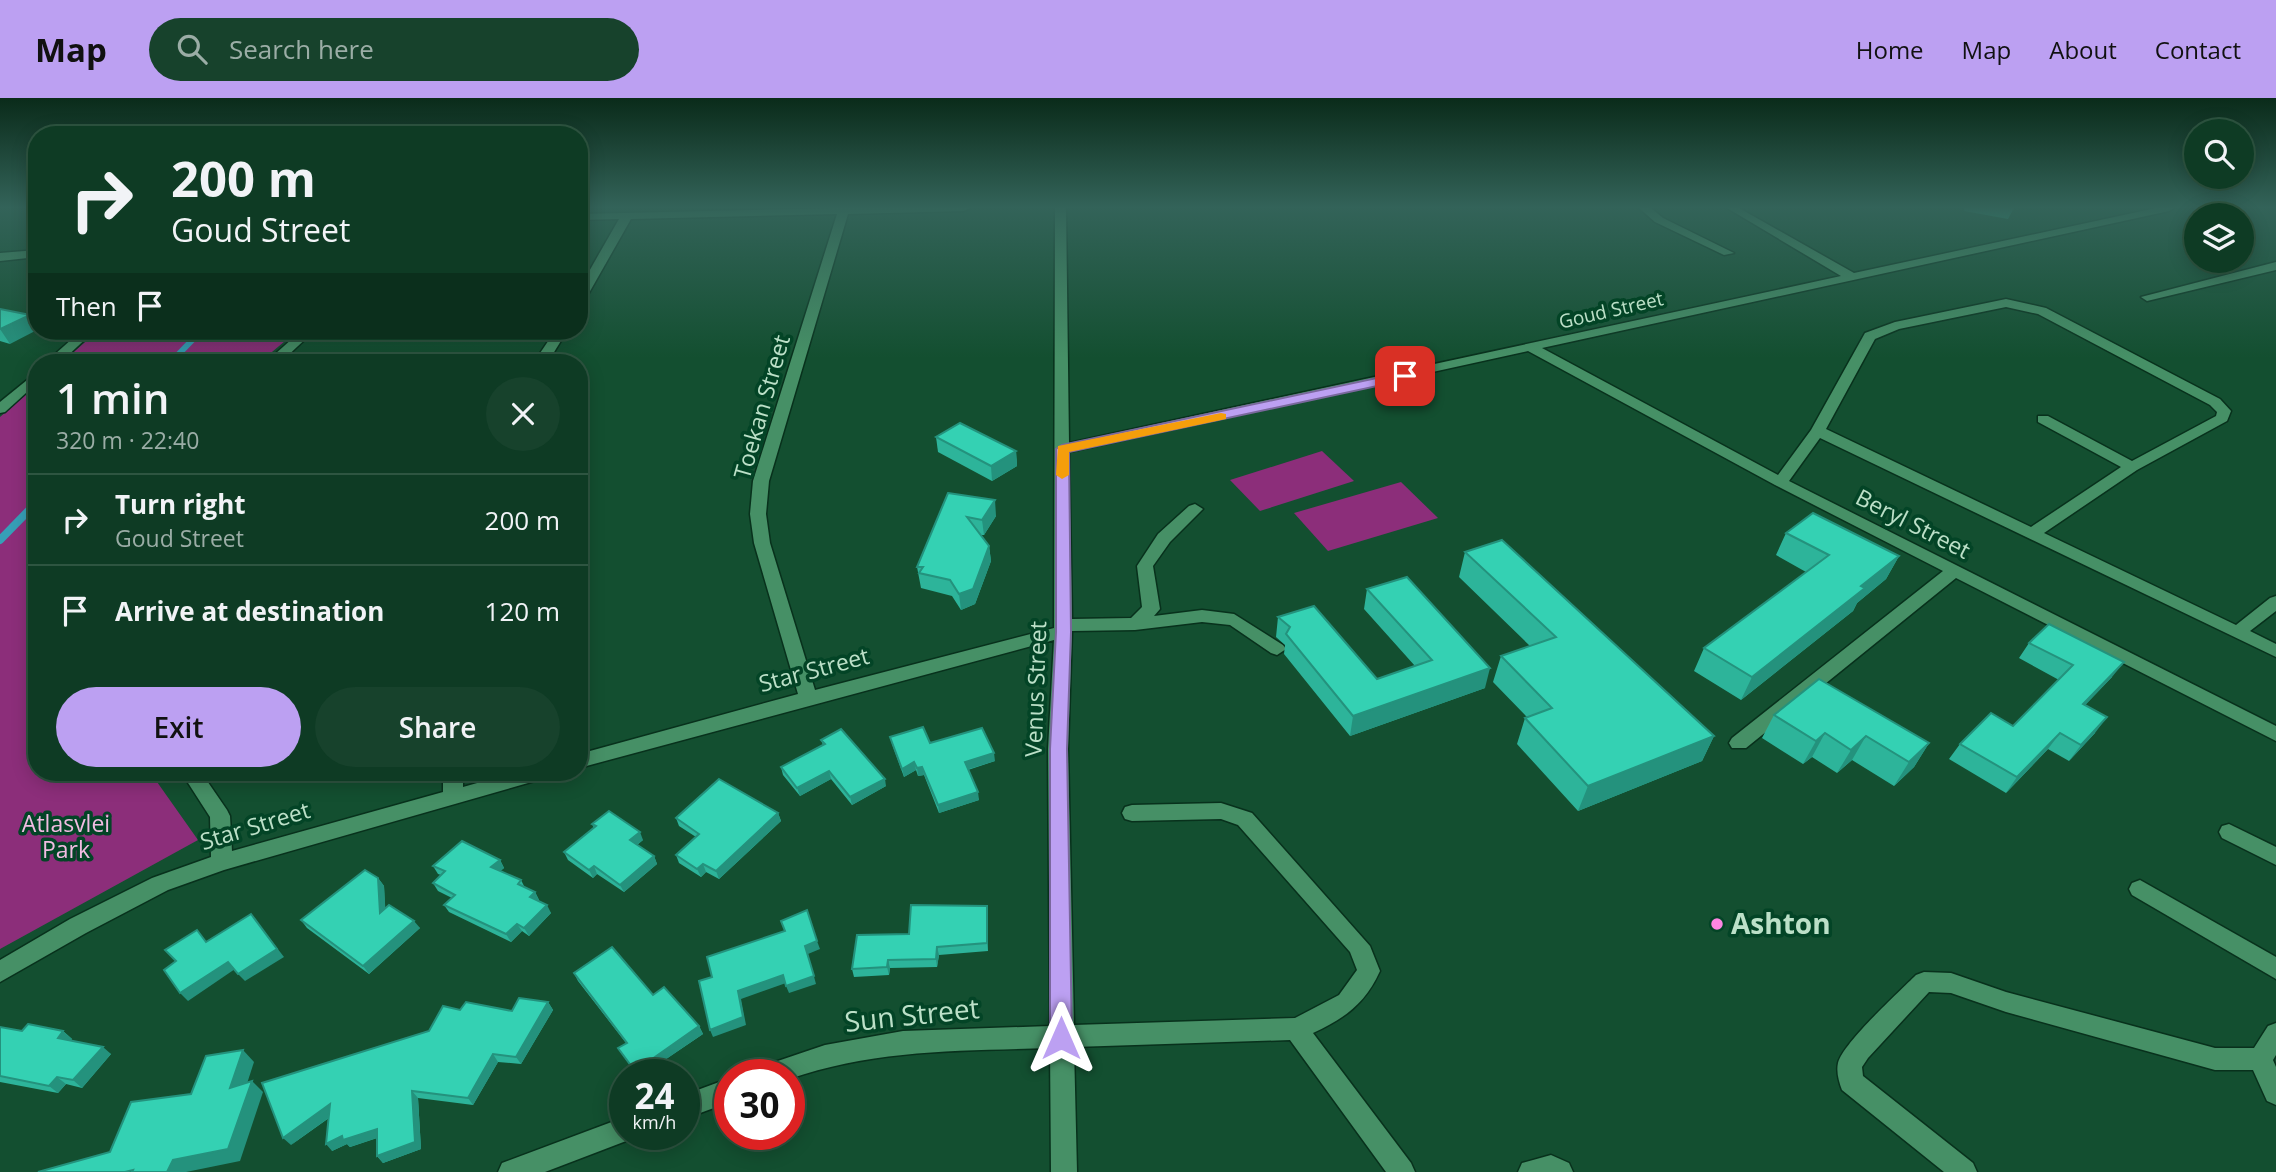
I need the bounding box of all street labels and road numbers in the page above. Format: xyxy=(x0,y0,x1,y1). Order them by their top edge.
street label: Goud Street xyxy=(1556,285,1666,335)
street label: Toekan Street xyxy=(725,331,797,483)
street label: Beryl Street xyxy=(1851,481,1976,566)
street label: Venus Street xyxy=(1017,620,1053,757)
street label: Star Street xyxy=(755,639,873,699)
street label: Star Street xyxy=(196,793,314,857)
street label: Sun Street xyxy=(843,988,981,1040)

